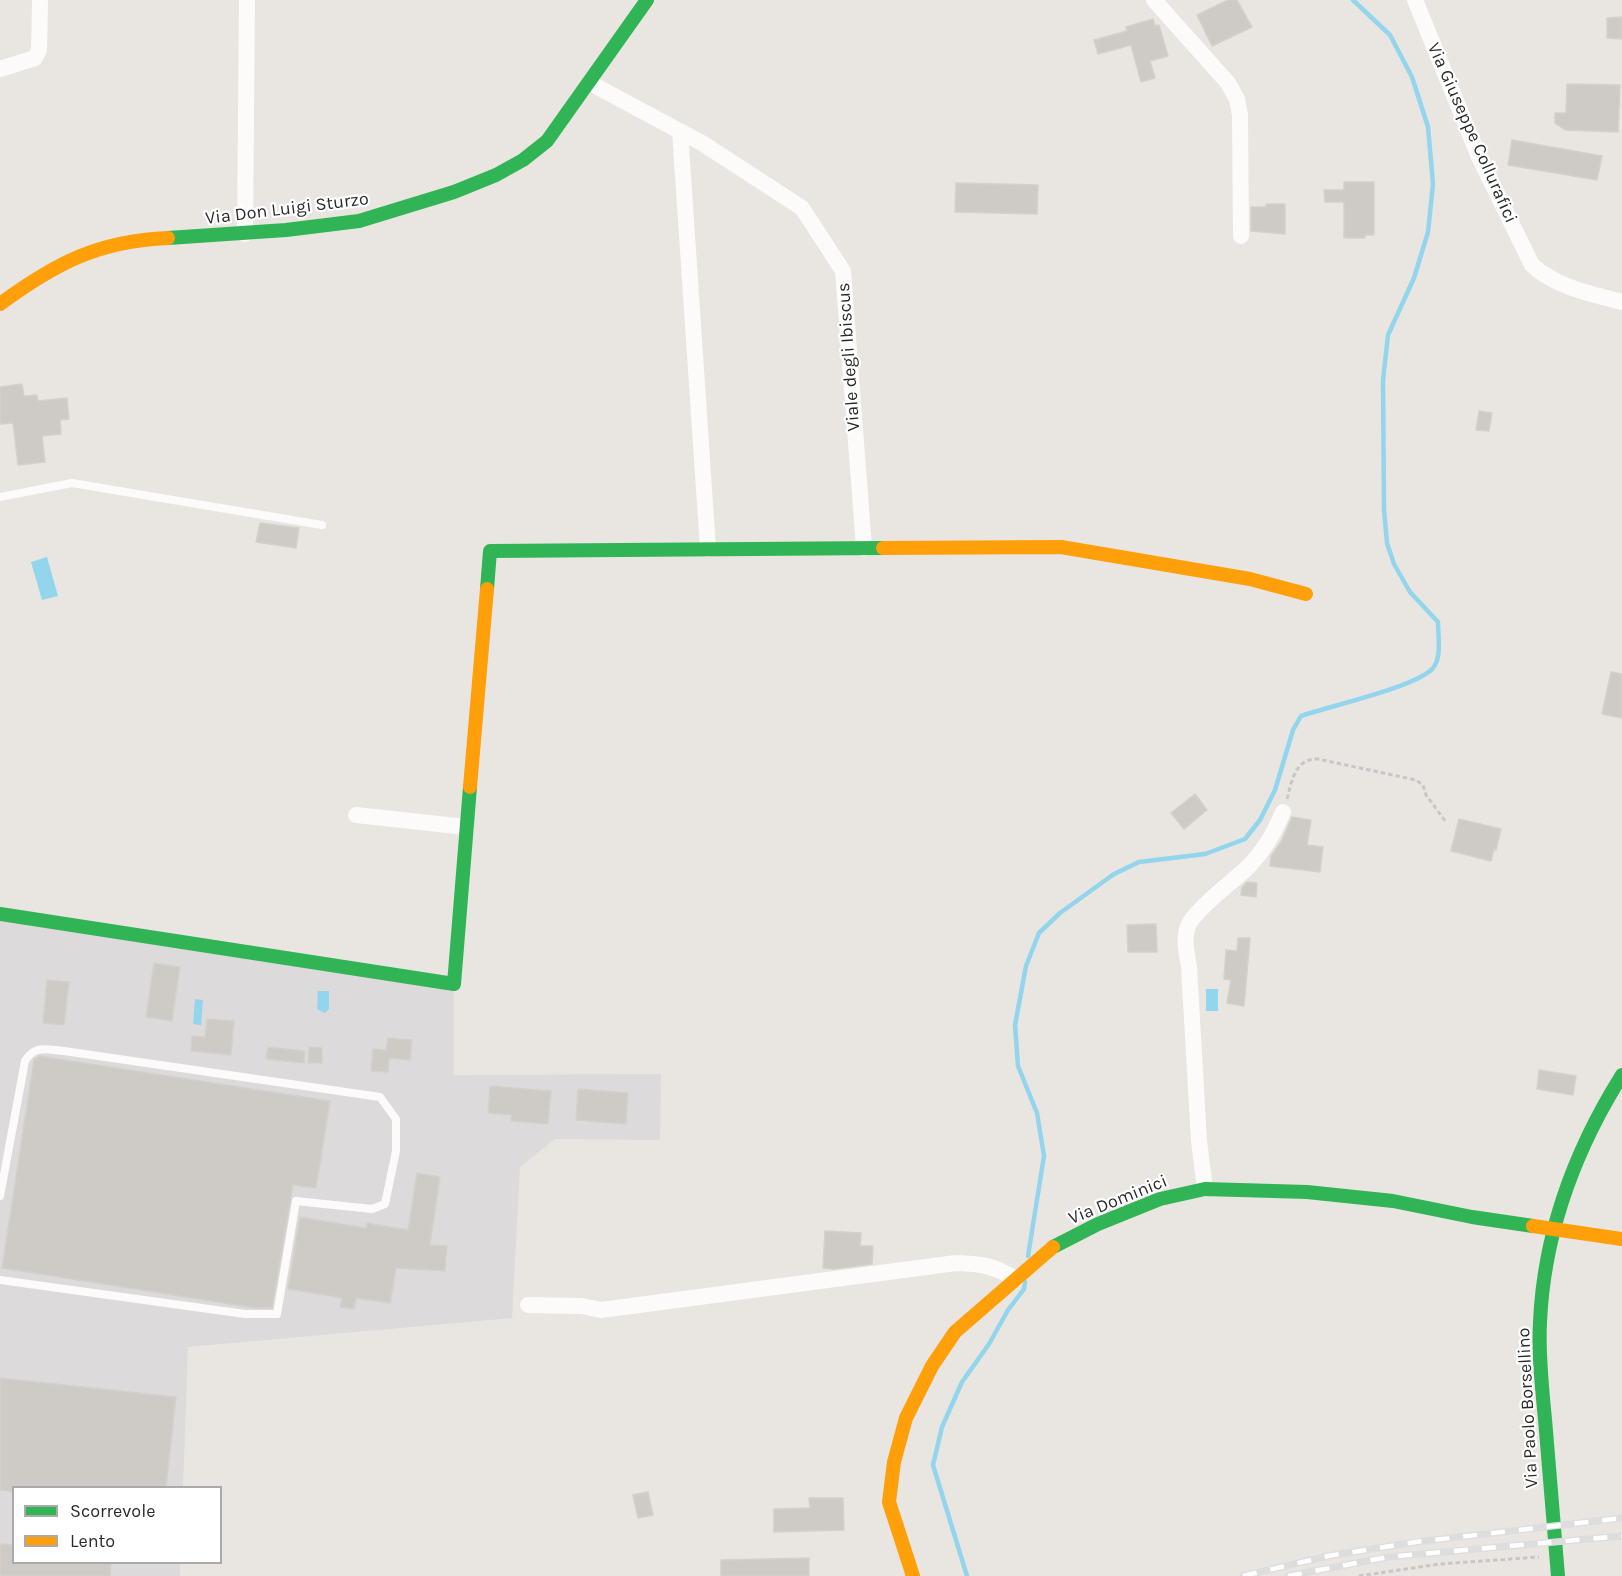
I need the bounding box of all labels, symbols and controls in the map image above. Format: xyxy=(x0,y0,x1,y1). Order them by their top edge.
street label: Via Giuseppe Collurafici xyxy=(1422,39,1522,227)
street label: Via Don Luigi Sturzo xyxy=(204,188,370,230)
street label: Viale degli Ibiscus xyxy=(833,282,865,432)
street label: Via Dominici xyxy=(1066,1170,1170,1230)
street label: Via Paolo Borsellino xyxy=(1513,1327,1543,1489)
legend xyxy=(12,1486,222,1564)
text: Scorrevole xyxy=(70,1500,155,1522)
text: Lento xyxy=(70,1530,115,1552)

